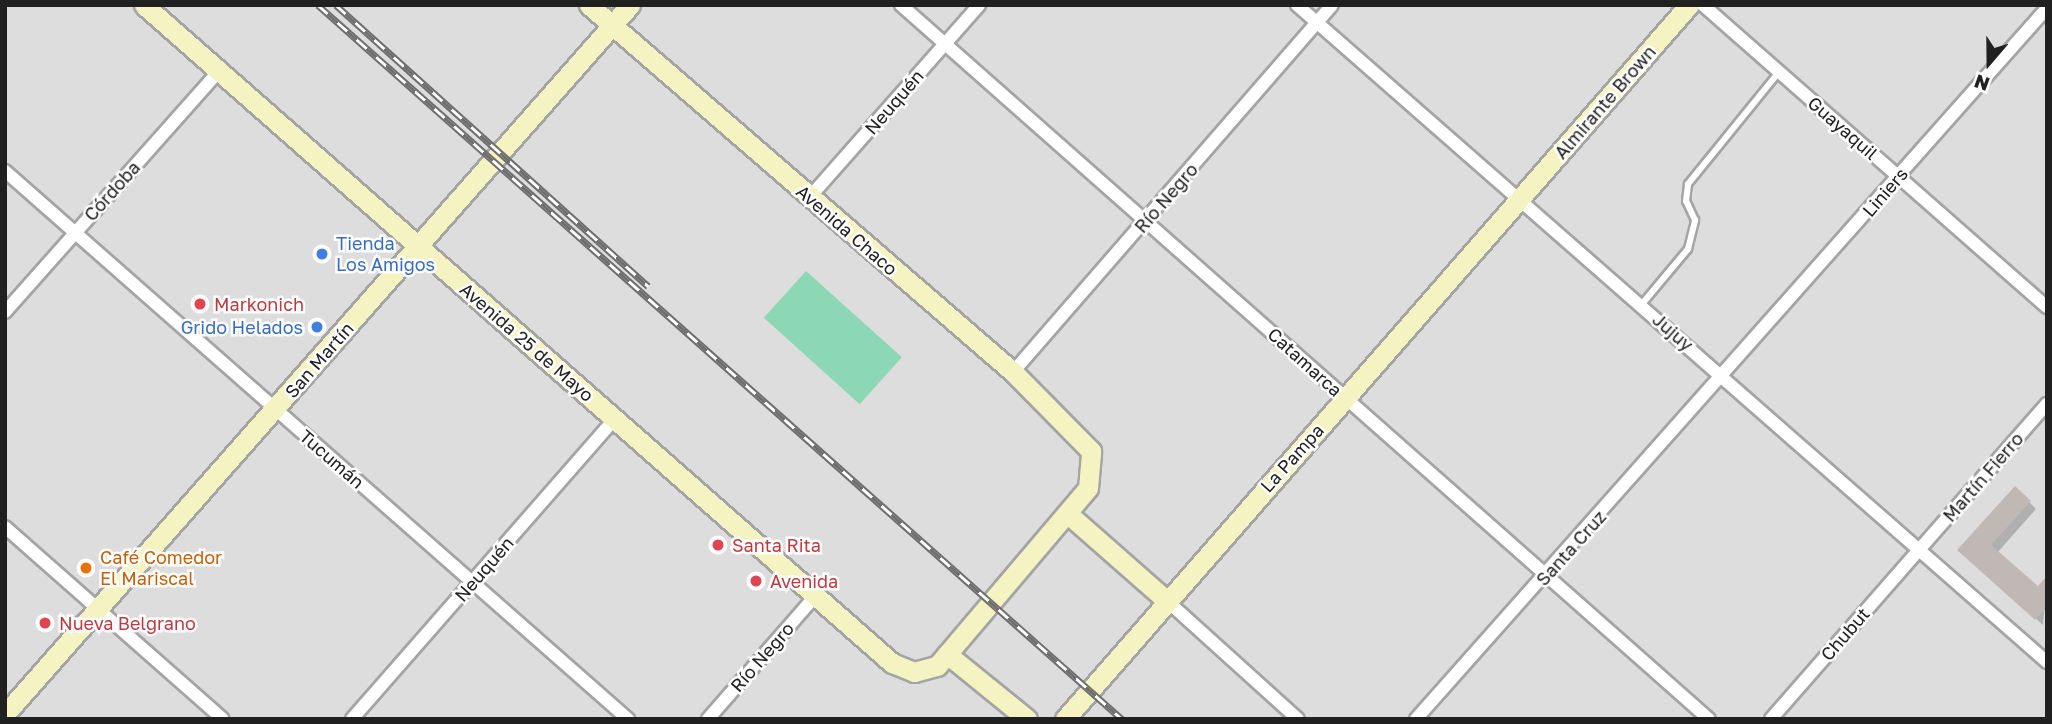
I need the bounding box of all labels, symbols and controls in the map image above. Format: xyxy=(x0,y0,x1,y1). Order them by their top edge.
north arrow xyxy=(1954,28,2024,98)
street label: Almirante Brown xyxy=(1550,41,1660,163)
street label: Neuquén xyxy=(860,65,928,139)
text: N xyxy=(1971,70,1992,96)
street label: Guayaquil xyxy=(1804,92,1882,164)
street label: Córdoba xyxy=(80,157,144,225)
street label: Río Negro xyxy=(1130,159,1202,237)
street label: Liniers xyxy=(1858,163,1912,221)
street label: Avenida Chaco xyxy=(792,180,902,280)
place label: Tienda Los Amigos xyxy=(336,233,435,276)
marker: Tienda Los Amigos xyxy=(314,246,330,262)
street label: Avenida 25 de Mayo xyxy=(456,278,598,406)
place label: Markonich xyxy=(214,293,304,315)
marker: Markonich xyxy=(192,296,208,312)
street label: Jujuy xyxy=(1648,309,1698,355)
place label: Grido Helados xyxy=(181,316,303,338)
street label: San Martín xyxy=(280,318,358,402)
marker: Grido Helados xyxy=(309,319,325,335)
street label: Catamarca xyxy=(1263,323,1347,401)
street label: La Pampa xyxy=(1256,420,1328,496)
street label: Tucumán xyxy=(295,425,369,493)
street label: Martín Fierro xyxy=(1938,428,2028,526)
street label: Santa Cruz xyxy=(1532,506,1610,590)
street label: Neuquén xyxy=(450,532,518,606)
place label: Santa Rita xyxy=(732,534,821,556)
marker: Santa Rita xyxy=(710,537,726,553)
place label: Café Comedor El Mariscal xyxy=(100,547,222,590)
marker: Café Comedor El Mariscal xyxy=(78,560,94,576)
place label: Avenida xyxy=(770,570,838,592)
marker: Avenida xyxy=(748,573,764,589)
street label: Chubut xyxy=(1816,603,1874,665)
place label: Nueva Belgrano xyxy=(59,612,196,634)
marker: Nueva Belgrano xyxy=(37,615,53,631)
street label: Río Negro xyxy=(726,618,798,696)

